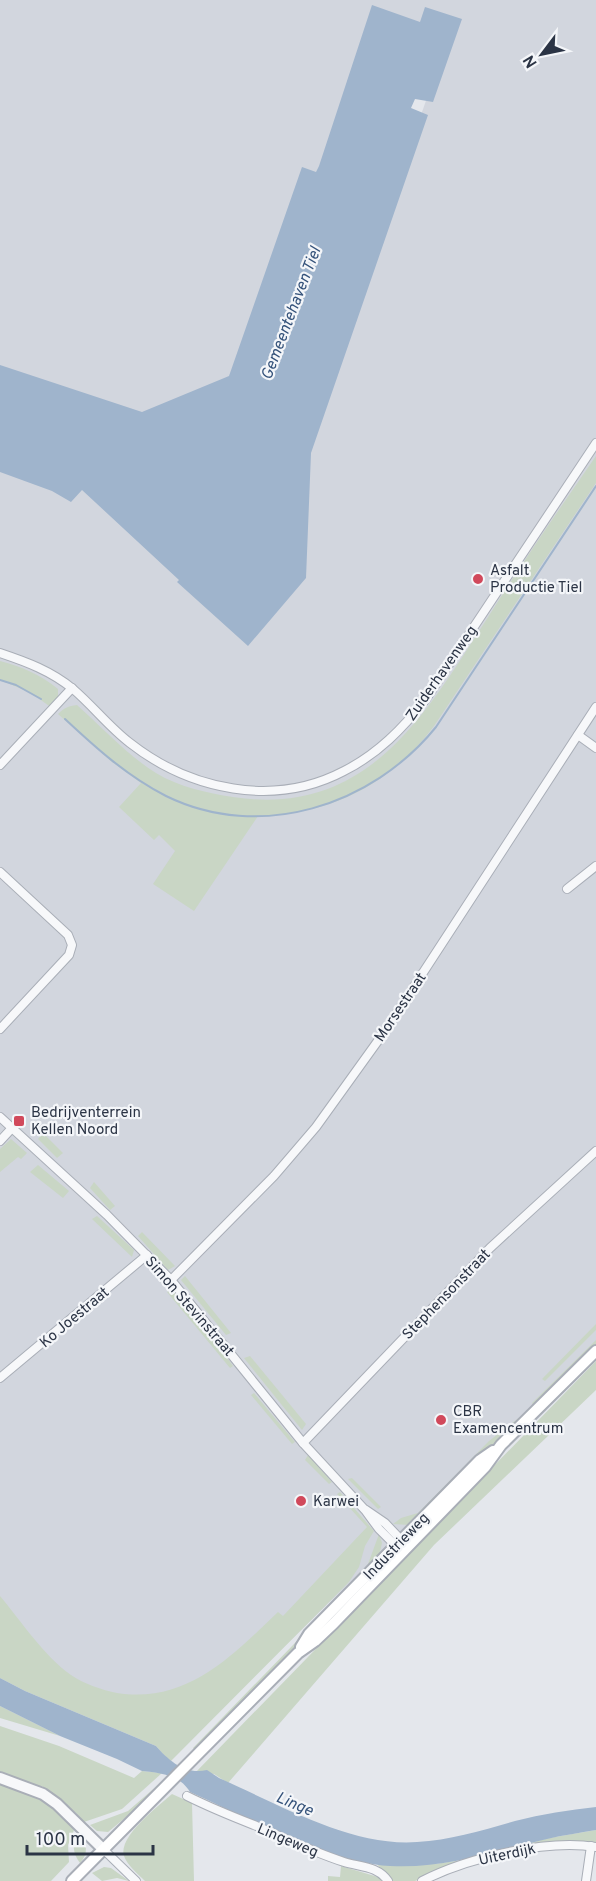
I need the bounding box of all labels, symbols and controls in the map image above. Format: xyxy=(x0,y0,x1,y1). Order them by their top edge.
north arrow xyxy=(512,24,572,84)
text: N xyxy=(519,51,543,71)
water label: Gemeentehaven Tiel xyxy=(257,244,327,383)
place label: Asfalt Productie Tiel xyxy=(490,562,582,598)
marker: Asfalt Productie Tiel xyxy=(471,572,485,586)
street label: Zuiderhavenweg xyxy=(402,622,482,725)
street label: Morsestraat xyxy=(371,970,431,1046)
place label: Bedrijventerrein Kellen Noord xyxy=(31,1104,141,1140)
marker: Bedrijventerrein Kellen Noord xyxy=(12,1114,26,1128)
street label: Stephensonstraat xyxy=(399,1246,495,1344)
street label: Simon Stevinstraat xyxy=(140,1253,238,1361)
street label: Ko Joestraat xyxy=(36,1284,114,1353)
place label: CBR Examencentrum xyxy=(453,1403,563,1439)
marker: CBR Examencentrum xyxy=(434,1413,448,1427)
place label: Karwei xyxy=(313,1493,359,1512)
marker: Karwei xyxy=(294,1494,308,1508)
street label: Industrieweg xyxy=(360,1509,434,1585)
water label: Linge xyxy=(273,1788,316,1822)
scale bar xyxy=(27,1818,153,1856)
street label: Lingeweg xyxy=(254,1820,321,1863)
text: 100 m xyxy=(36,1829,85,1852)
street label: Uiterdijk xyxy=(477,1840,538,1871)

